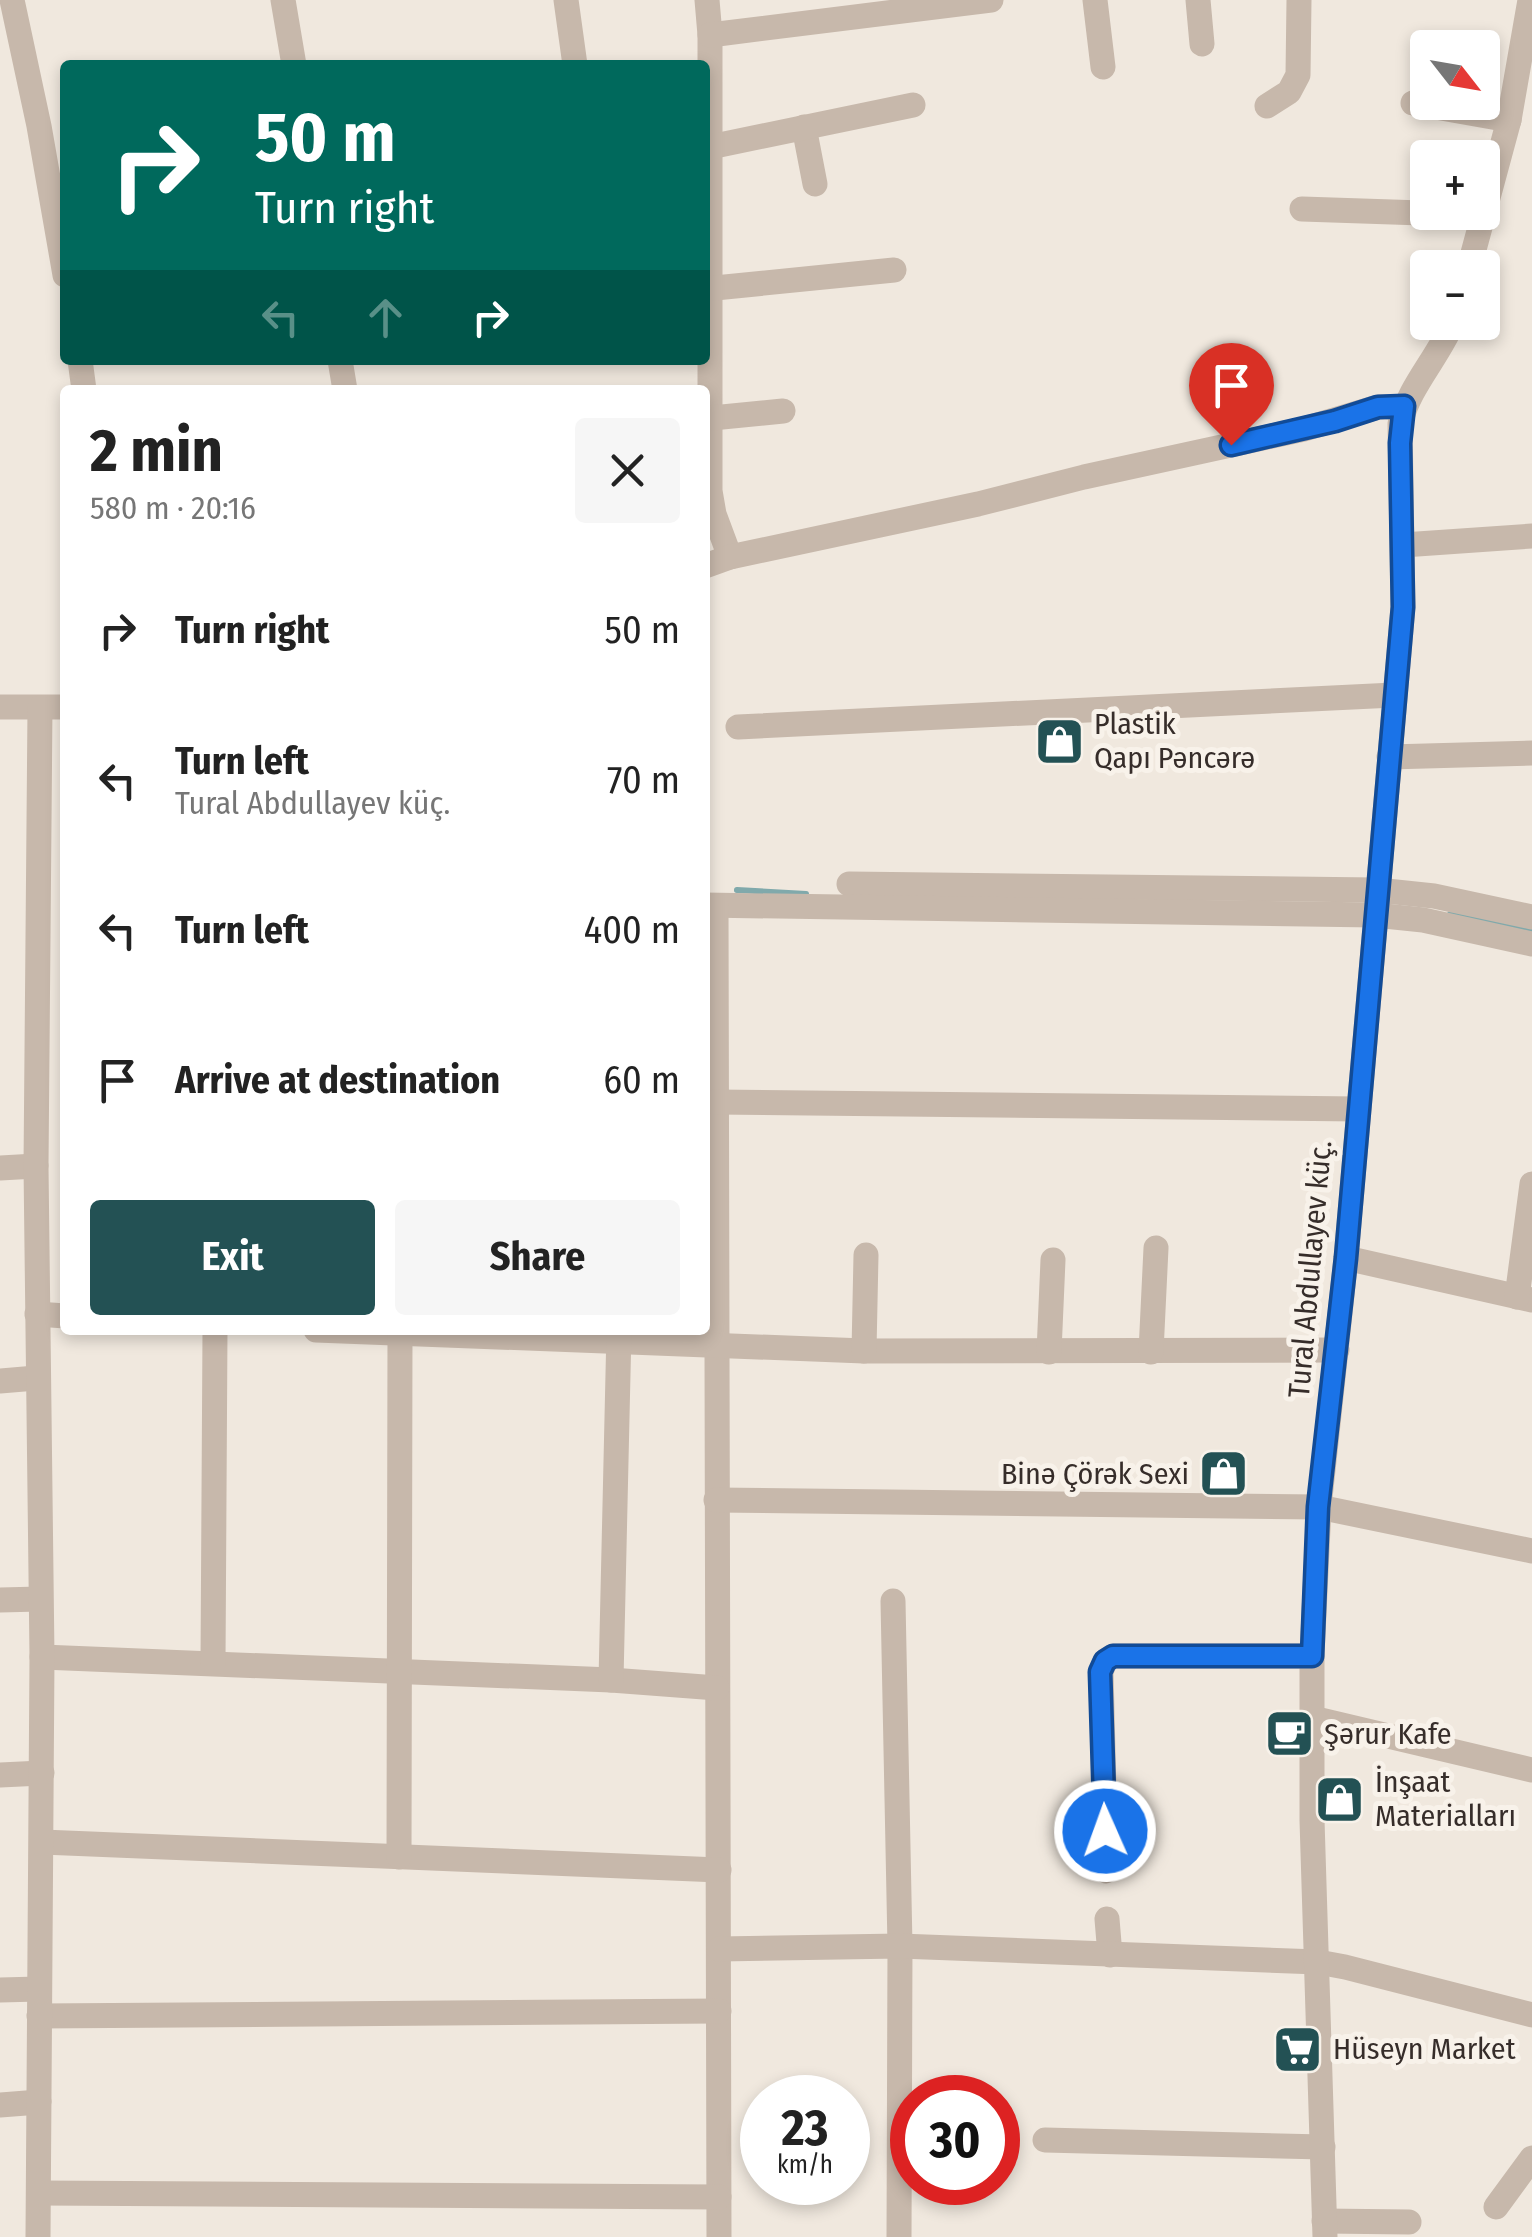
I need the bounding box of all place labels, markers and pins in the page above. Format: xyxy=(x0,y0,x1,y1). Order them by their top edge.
pin xyxy=(1189,343,1274,446)
place label: Plastik Qapı Pəncərə xyxy=(1094,706,1255,776)
shop icon: Plastik Qapı Pəncərə xyxy=(1033,715,1085,767)
shop icon: Binə Çörək Sexi xyxy=(1198,1448,1250,1500)
place label: Binə Çörək Sexi xyxy=(1001,1456,1189,1492)
cafe icon: Şərur Kafe xyxy=(1263,1708,1315,1760)
place label: Şərur Kafe xyxy=(1324,1716,1452,1752)
place label: İnşaat Materialları xyxy=(1375,1764,1516,1834)
shop icon: İnşaat Materialları xyxy=(1314,1773,1366,1825)
supermarket icon: Hüseyn Market xyxy=(1272,2023,1324,2075)
place label: Hüseyn Market xyxy=(1333,2031,1516,2067)

